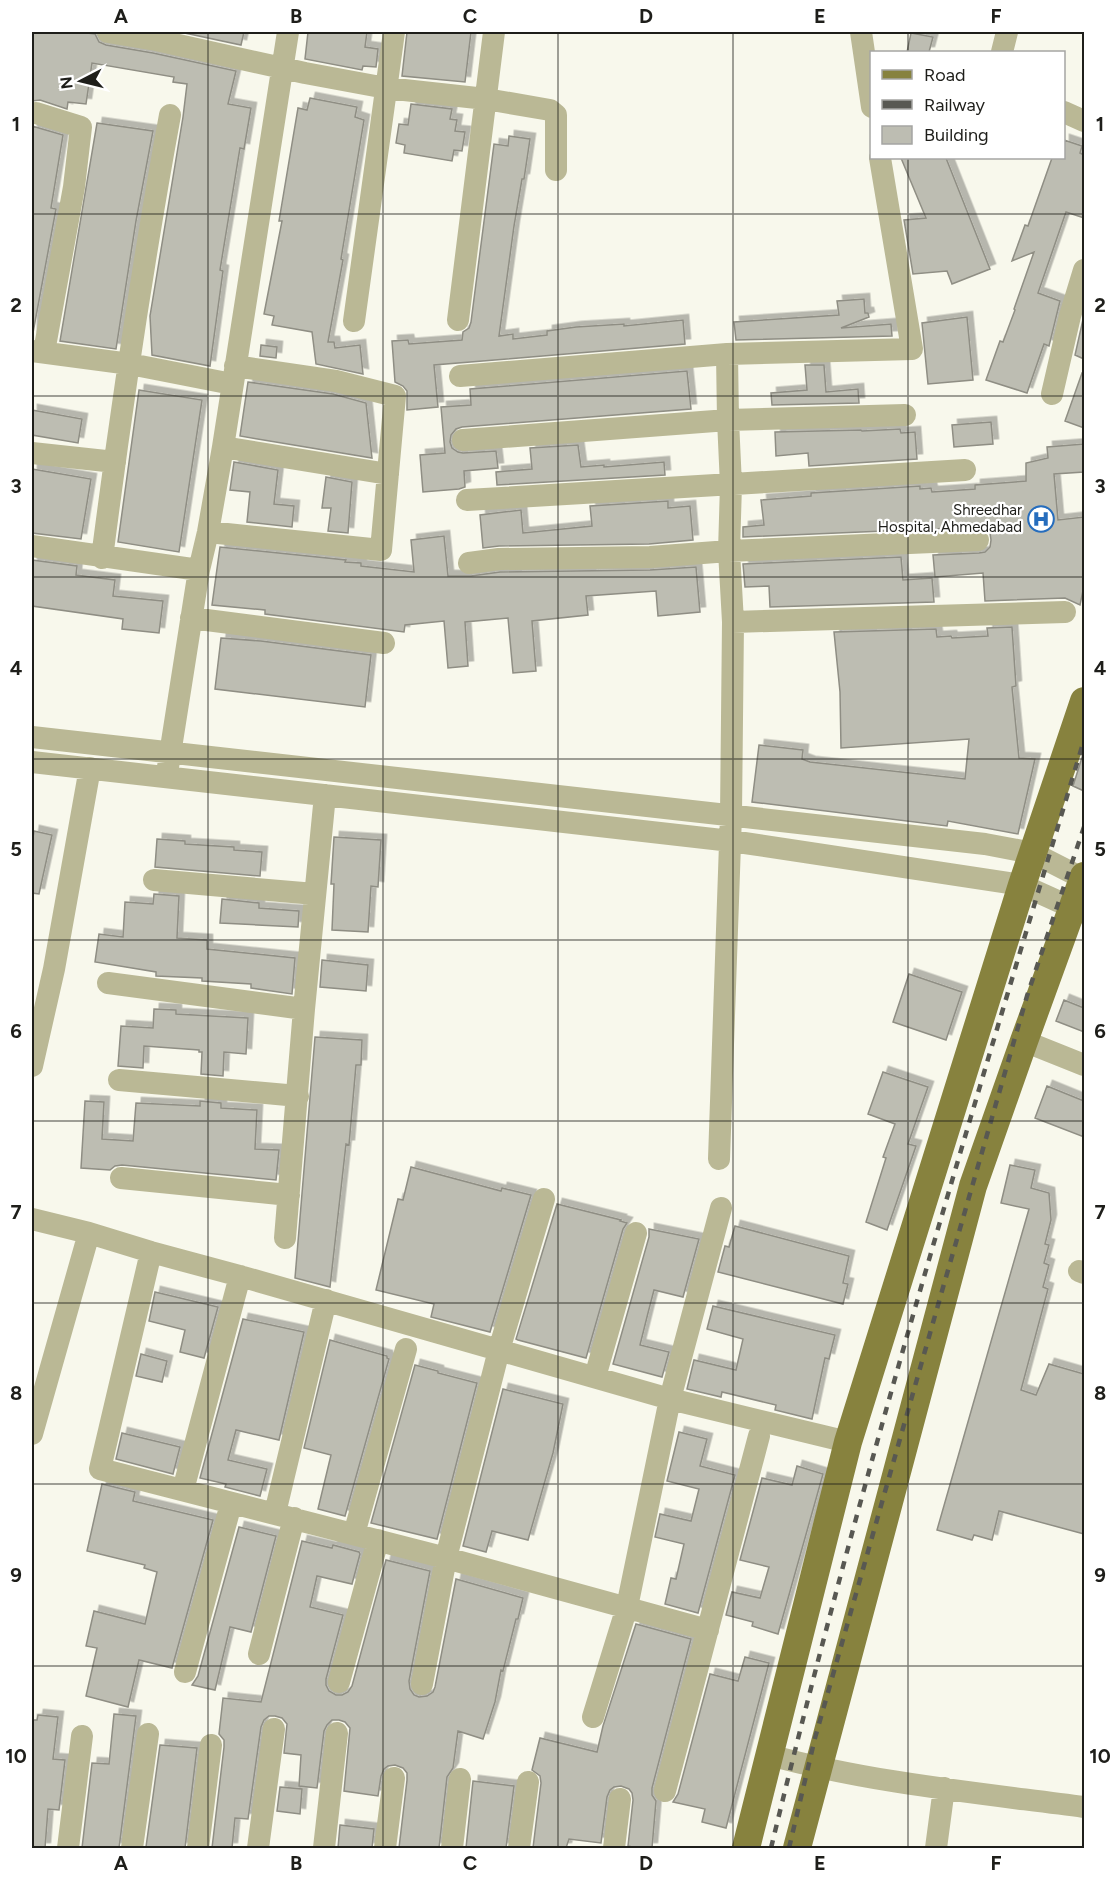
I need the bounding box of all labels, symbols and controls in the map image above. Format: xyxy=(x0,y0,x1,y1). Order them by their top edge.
text: A xyxy=(114,4,129,28)
text: B xyxy=(290,4,302,28)
text: C xyxy=(463,4,477,28)
text: D xyxy=(639,4,653,28)
text: E xyxy=(814,4,826,28)
text: F xyxy=(990,4,1002,28)
north arrow xyxy=(51,51,111,111)
legend xyxy=(870,51,1065,159)
text: Road xyxy=(924,64,965,86)
text: N xyxy=(56,75,77,90)
text: Railway xyxy=(924,94,986,116)
text: 1 xyxy=(12,112,20,136)
text: 1 xyxy=(1096,112,1104,136)
text: Building xyxy=(924,124,989,146)
text: 2 xyxy=(10,293,22,317)
text: 2 xyxy=(1094,293,1106,317)
text: 3 xyxy=(10,474,22,498)
text: 3 xyxy=(1094,474,1106,498)
place label: Shreedhar Hospital, Ahmedabad xyxy=(878,501,1022,536)
hospital icon: Shreedhar Hospital, Ahmedabad xyxy=(1026,504,1056,534)
text: 4 xyxy=(10,656,23,680)
text: 4 xyxy=(1094,656,1107,680)
text: 5 xyxy=(10,837,22,861)
text: 5 xyxy=(1094,837,1106,861)
text: 6 xyxy=(10,1019,22,1043)
text: 6 xyxy=(1094,1019,1106,1043)
text: 7 xyxy=(10,1200,22,1224)
text: 7 xyxy=(1094,1200,1106,1224)
text: 8 xyxy=(10,1381,22,1405)
text: 8 xyxy=(1094,1381,1106,1405)
text: 9 xyxy=(10,1563,22,1587)
text: 9 xyxy=(1094,1563,1106,1587)
text: 10 xyxy=(5,1744,27,1768)
text: 10 xyxy=(1089,1744,1111,1768)
text: A xyxy=(114,1851,129,1875)
text: B xyxy=(290,1851,302,1875)
text: C xyxy=(463,1851,477,1875)
text: D xyxy=(639,1851,653,1875)
text: E xyxy=(814,1851,826,1875)
text: F xyxy=(990,1851,1002,1875)

